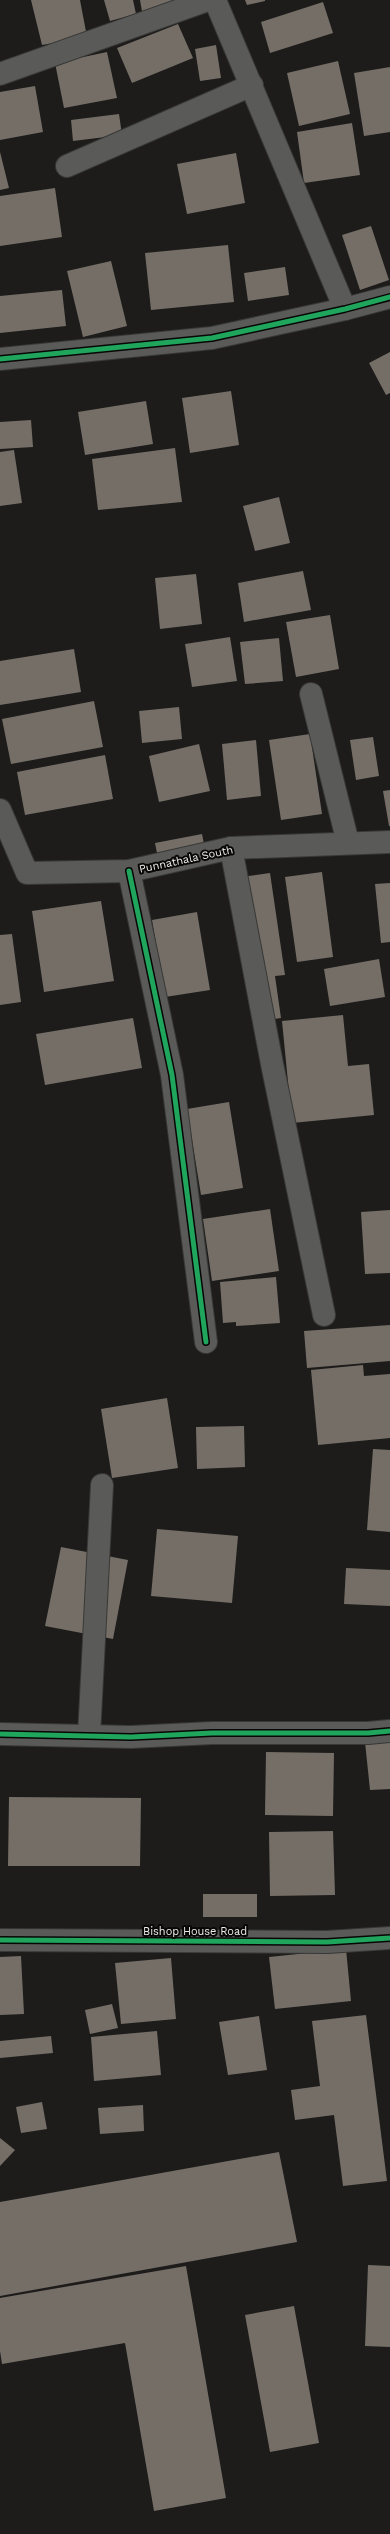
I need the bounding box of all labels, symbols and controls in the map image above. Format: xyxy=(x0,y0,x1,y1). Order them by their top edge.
street label: Punnathala South xyxy=(138,843,234,876)
street label: Bishop House Road xyxy=(143,1925,247,1938)

